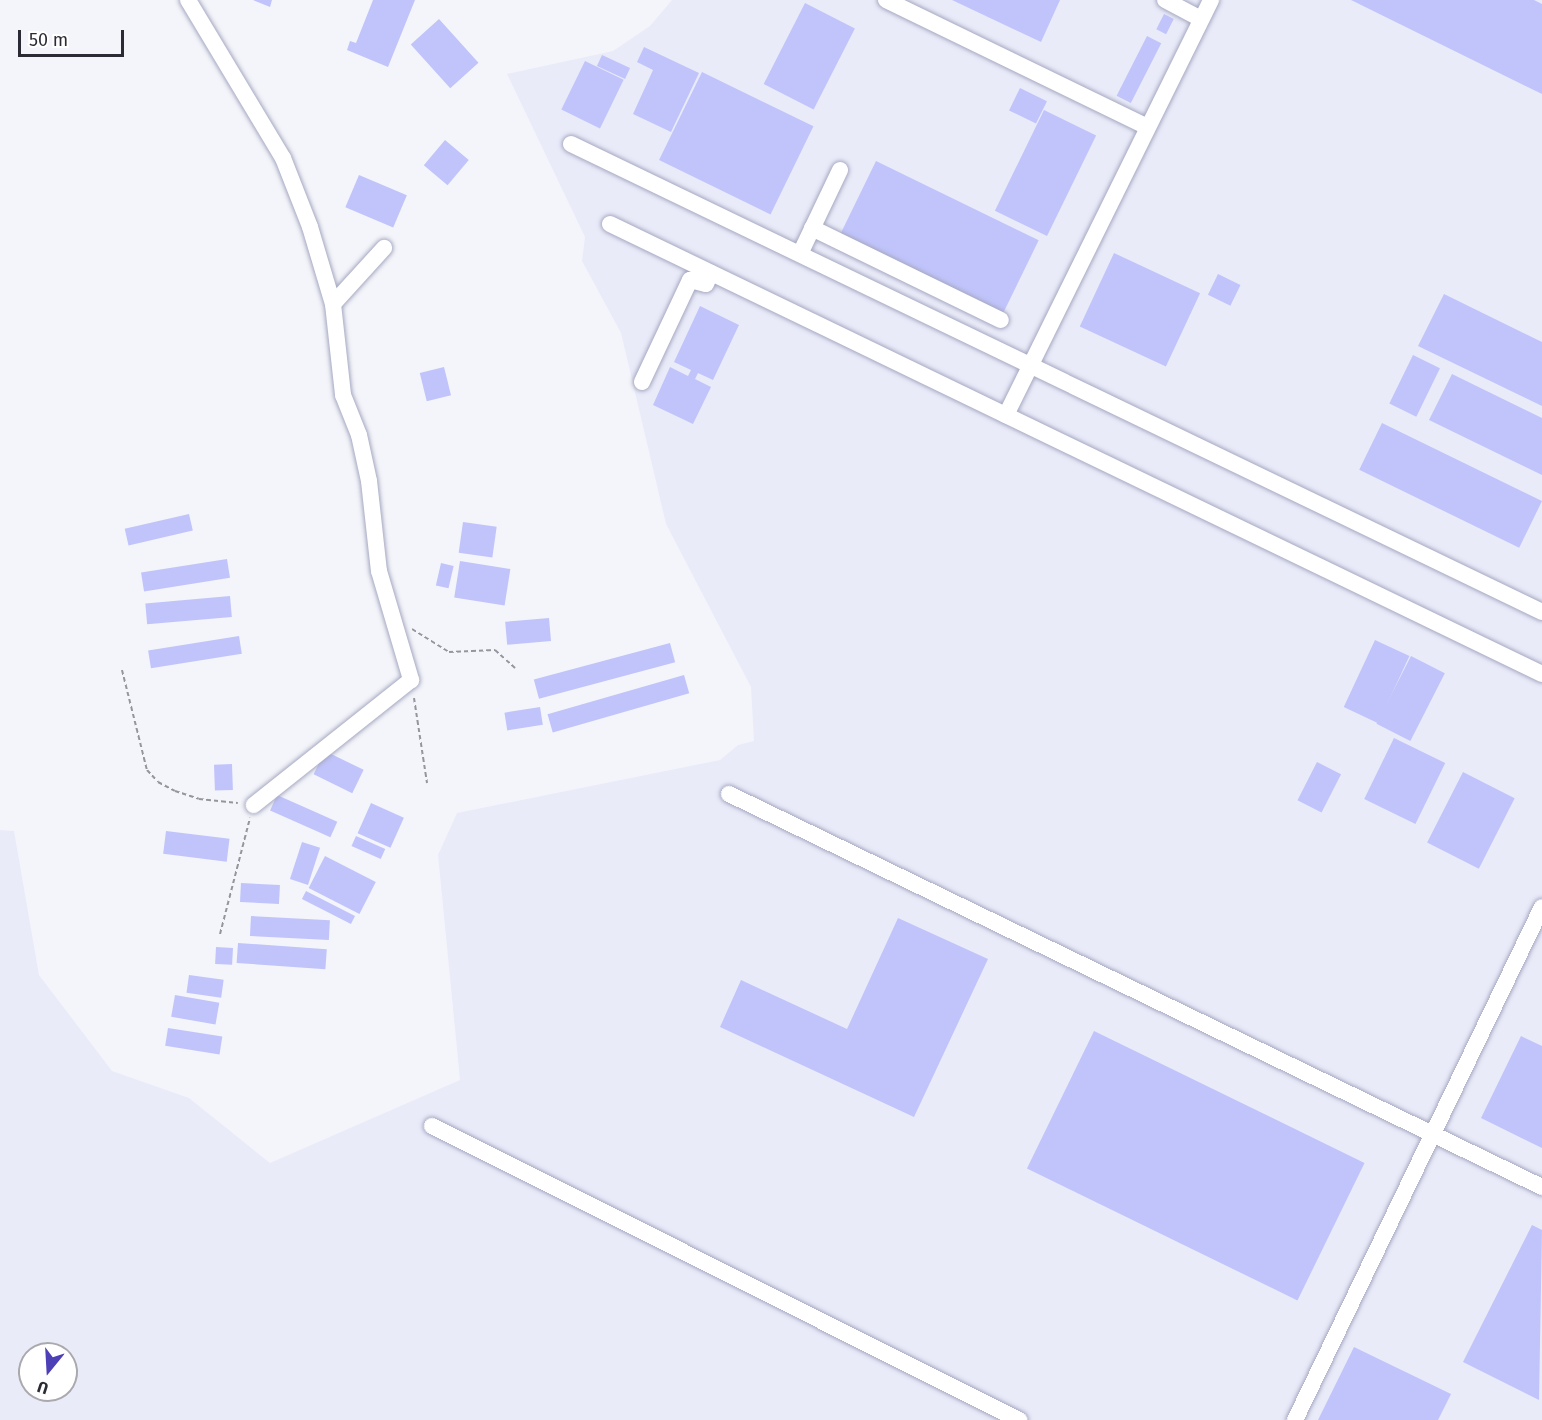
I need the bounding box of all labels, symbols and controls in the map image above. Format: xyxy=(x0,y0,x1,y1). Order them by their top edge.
scale bar xyxy=(21,18,128,56)
text: 50 m xyxy=(29,29,68,51)
north arrow xyxy=(18,1342,78,1402)
text: U xyxy=(35,1377,51,1398)

